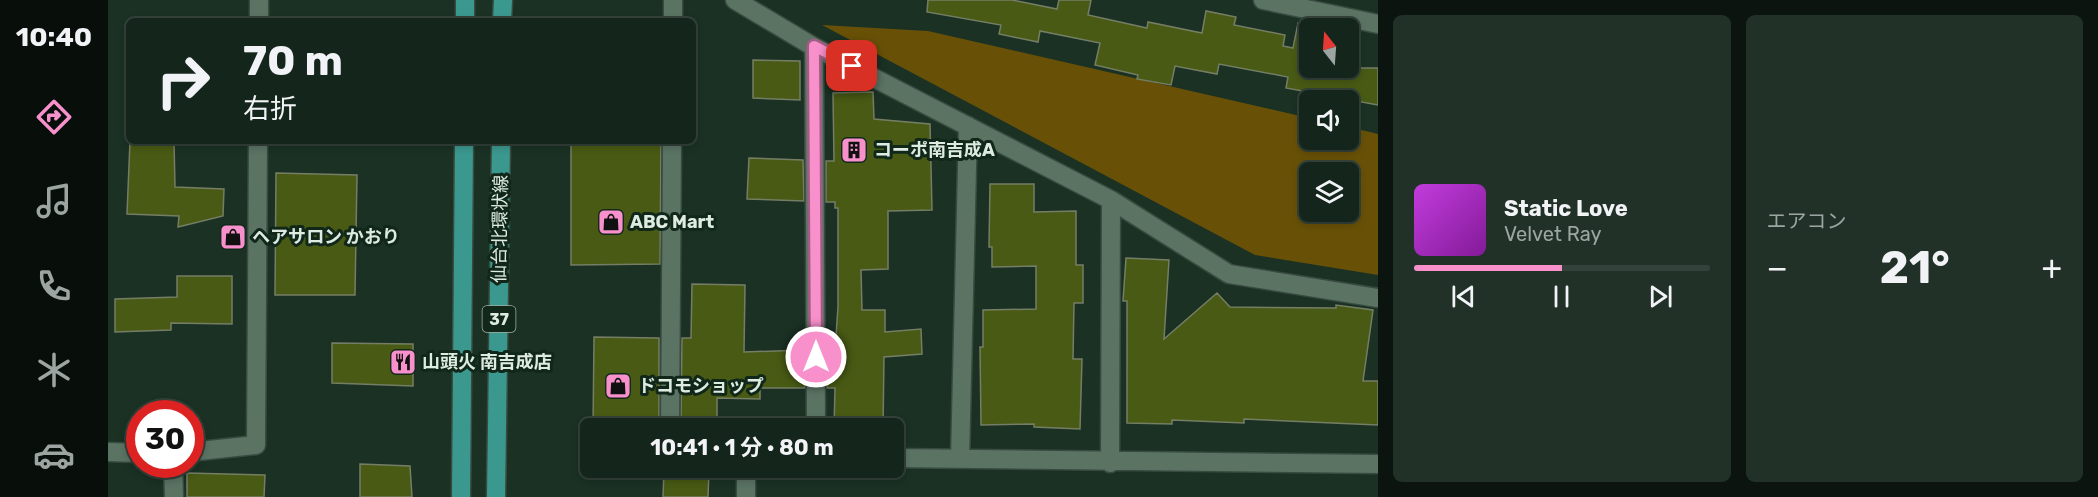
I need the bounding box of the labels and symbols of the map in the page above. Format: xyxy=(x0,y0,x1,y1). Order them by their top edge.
north arrow xyxy=(1299,18,1359,78)
pin xyxy=(826,40,877,91)
building icon: コーポ南吉成A xyxy=(839,135,869,165)
place label: コーポ南吉成A xyxy=(874,139,995,161)
street label: 仙台北環状線 xyxy=(488,175,512,283)
shop icon: ABC Mart xyxy=(596,207,626,237)
place label: ABC Mart xyxy=(630,211,714,233)
shop icon: ヘアサロン かおり xyxy=(218,222,248,252)
place label: ヘアサロン かおり xyxy=(252,226,400,248)
road number: 37 xyxy=(482,306,516,332)
position arrow xyxy=(784,325,848,389)
restaurant icon: 山頭火 南吉成店 xyxy=(388,347,418,377)
place label: 山頭火 南吉成店 xyxy=(422,351,552,373)
shop icon: ドコモショップ xyxy=(603,371,633,401)
place label: ドコモショップ xyxy=(638,375,764,397)
speed limit sign: 30 xyxy=(126,400,204,478)

